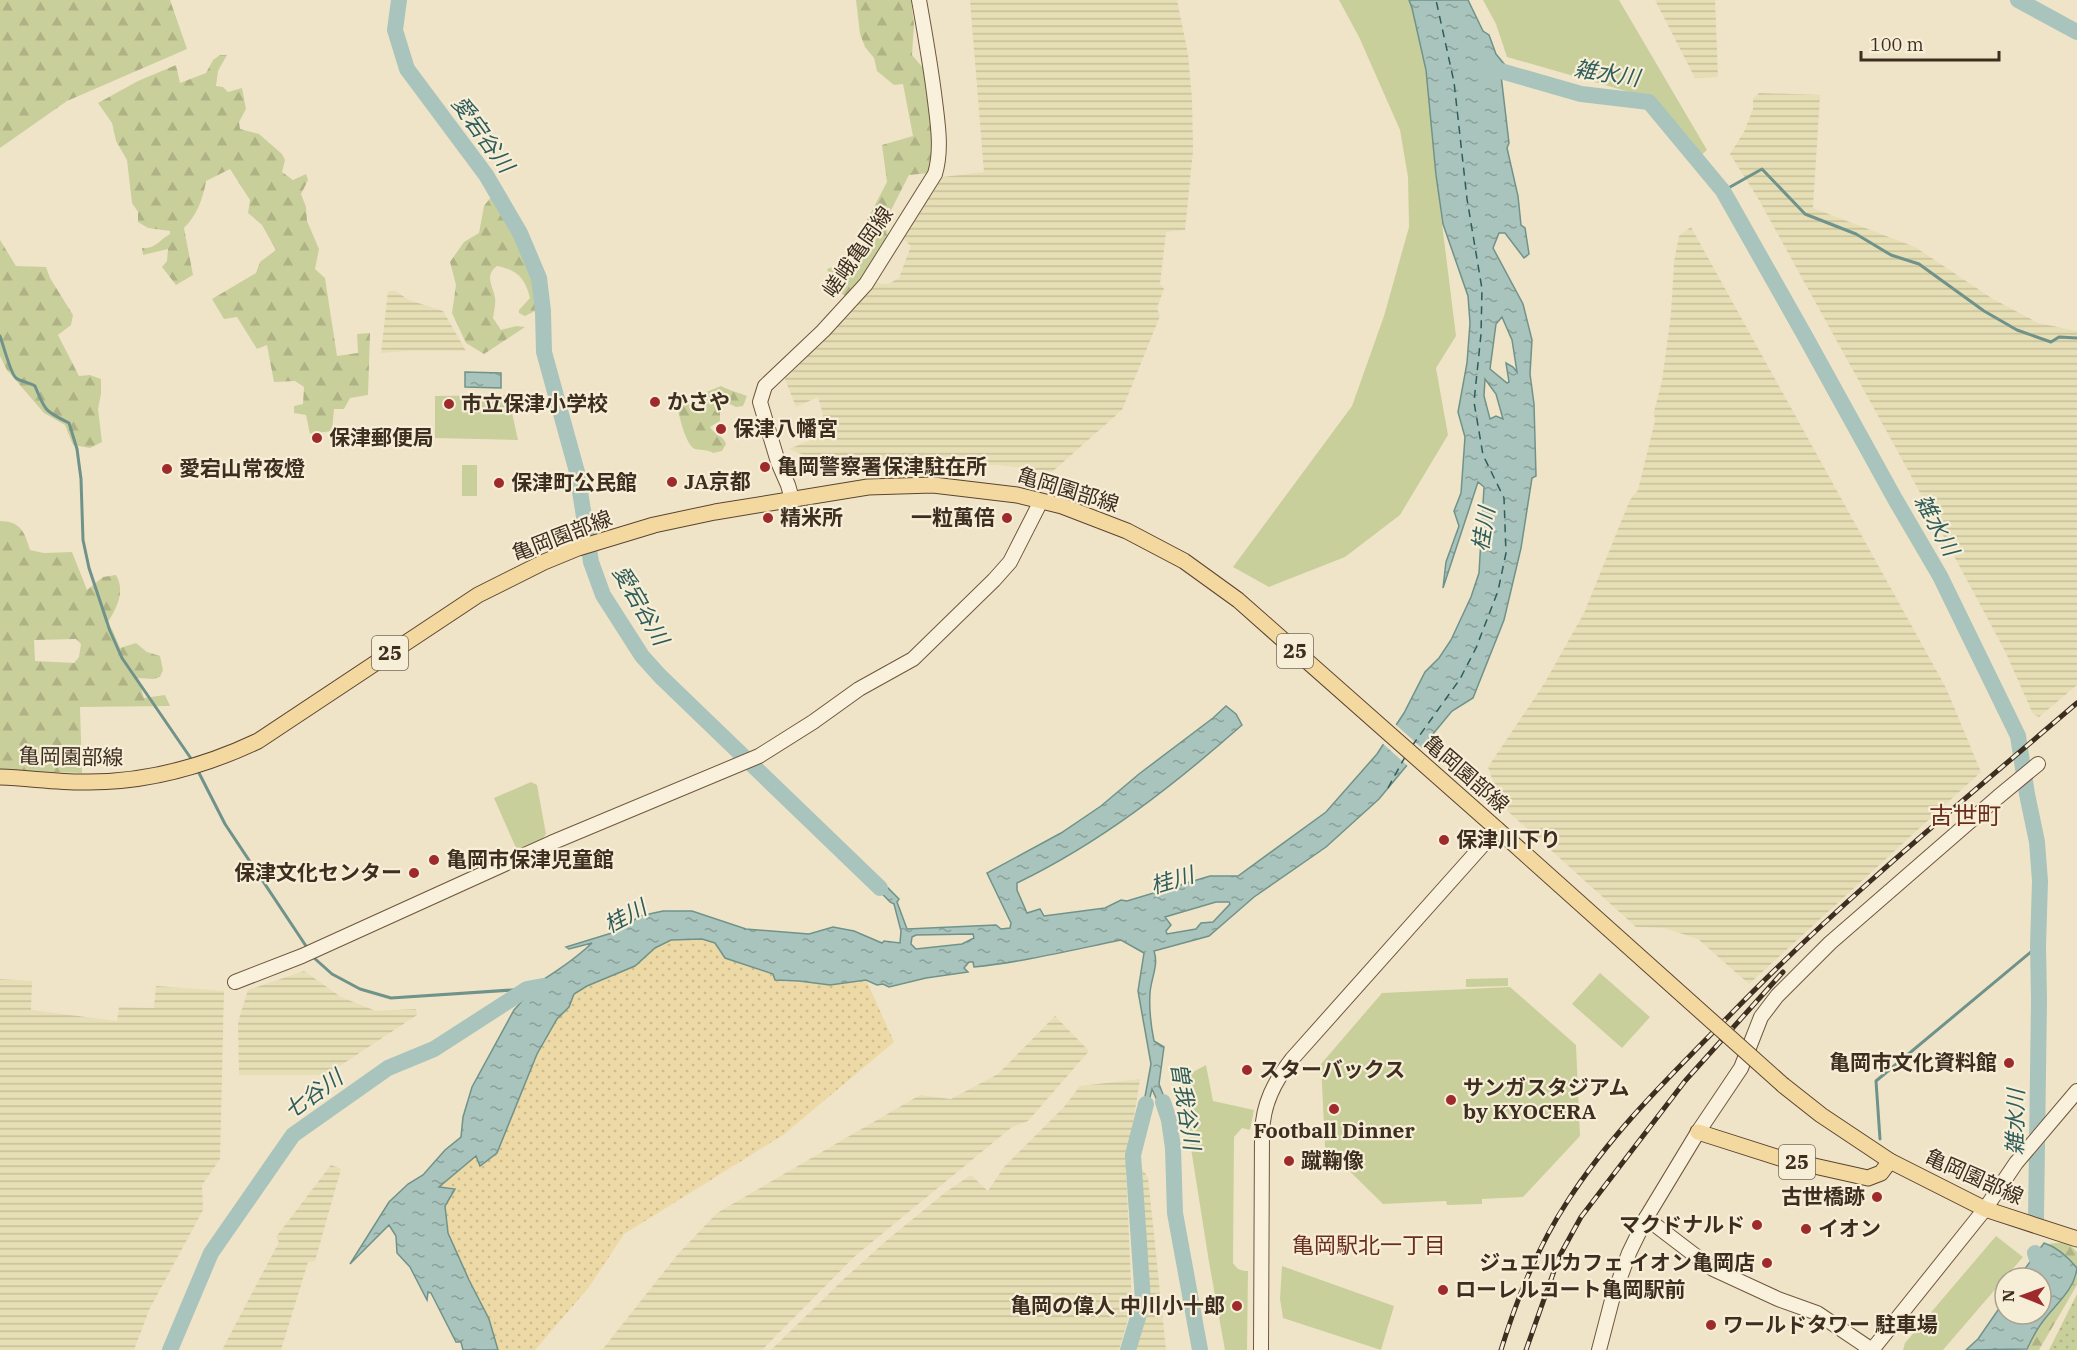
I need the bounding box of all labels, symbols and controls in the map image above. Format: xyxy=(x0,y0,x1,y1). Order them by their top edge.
scale bar xyxy=(1861,24,1999,62)
text: 100 m xyxy=(1870,33,1924,56)
water label: 雑水川 xyxy=(1572,53,1644,92)
water label: 愛宕谷川 xyxy=(446,90,522,179)
street label: 嵯峨亀岡線 xyxy=(816,200,899,302)
place label: かさや xyxy=(667,387,730,415)
place label: 市立保津小学校 xyxy=(461,389,608,417)
marker: かさや xyxy=(648,395,662,409)
marker: 市立保津小学校 xyxy=(442,397,456,411)
place label: 保津八幡宮 xyxy=(733,414,838,442)
marker: 保津八幡宮 xyxy=(714,422,728,436)
place label: 保津郵便局 xyxy=(329,423,434,451)
marker: 保津郵便局 xyxy=(310,431,324,445)
place label: 亀岡警察署保津駐在所 xyxy=(777,452,987,480)
place label: 愛宕山常夜燈 xyxy=(179,454,305,482)
marker: 亀岡警察署保津駐在所 xyxy=(758,460,772,474)
street label: 亀岡園部線 xyxy=(1014,460,1123,518)
marker: 愛宕山常夜燈 xyxy=(160,462,174,476)
place label: JA京都 xyxy=(684,467,751,495)
place label: 保津町公民館 xyxy=(511,468,637,496)
marker: JA京都 xyxy=(665,475,679,489)
marker: 保津町公民館 xyxy=(492,476,506,490)
water label: 雑水川 xyxy=(1909,489,1967,562)
street label: 亀岡園部線 xyxy=(508,503,616,567)
place label: 精米所 xyxy=(780,503,843,531)
place label: 一粒萬倍 xyxy=(911,503,995,531)
water label: 桂川 xyxy=(1465,503,1501,553)
marker: 精米所 xyxy=(761,511,775,525)
marker: 一粒萬倍 xyxy=(1000,511,1014,525)
water label: 愛宕谷川 xyxy=(607,559,677,652)
road number: 25 xyxy=(1277,634,1313,668)
road number: 25 xyxy=(372,636,408,670)
street label: 亀岡園部線 xyxy=(1418,728,1515,818)
street label: 亀岡園部線 xyxy=(18,741,124,771)
district label: 古世町 xyxy=(1929,799,2001,831)
place label: 保津川下り xyxy=(1456,825,1561,853)
marker: 保津川下り xyxy=(1437,833,1451,847)
place label: 亀岡市保津児童館 xyxy=(446,845,614,873)
marker: 亀岡市保津児童館 xyxy=(427,853,441,867)
place label: 保津文化センター xyxy=(234,858,402,886)
water label: 桂川 xyxy=(1147,859,1199,900)
marker: 保津文化センター xyxy=(407,866,421,880)
water label: 桂川 xyxy=(599,891,653,939)
place label: 亀岡市文化資料館 xyxy=(1829,1048,1997,1076)
place label: スターバックス xyxy=(1259,1055,1405,1083)
marker: 亀岡市文化資料館 xyxy=(2002,1056,2016,1070)
water label: 曽我谷川 xyxy=(1165,1060,1208,1154)
water label: 七谷川 xyxy=(277,1061,350,1125)
marker: スターバックス xyxy=(1240,1063,1254,1077)
place label: サンガスタジアム by KYOCERA xyxy=(1463,1073,1630,1125)
water label: 雑水川 xyxy=(1999,1087,2030,1155)
marker: サンガスタジアム by KYOCERA xyxy=(1444,1093,1458,1107)
marker: Football Dinner xyxy=(1327,1102,1341,1116)
place label: Football Dinner xyxy=(1253,1116,1415,1144)
street label: 亀岡園部線 xyxy=(1921,1142,2028,1210)
road number: 25 xyxy=(1779,1145,1815,1179)
place label: 蹴鞠像 xyxy=(1301,1146,1364,1174)
marker: 蹴鞠像 xyxy=(1282,1154,1296,1168)
place label: 古世橋跡 xyxy=(1781,1182,1865,1210)
marker: 古世橋跡 xyxy=(1870,1190,1884,1204)
place label: マクドナルド xyxy=(1619,1210,1745,1238)
place label: イオン xyxy=(1818,1214,1881,1242)
marker: マクドナルド xyxy=(1750,1218,1764,1232)
marker: イオン xyxy=(1799,1222,1813,1236)
district label: 亀岡駅北一丁目 xyxy=(1292,1230,1446,1259)
place label: ジュエルカフェ イオン亀岡店 xyxy=(1479,1248,1755,1276)
marker: ジュエルカフェ イオン亀岡店 xyxy=(1760,1256,1774,1270)
north arrow xyxy=(1993,1266,2053,1326)
place label: ローレルコート亀岡駅前 xyxy=(1455,1275,1686,1303)
marker: ローレルコート亀岡駅前 xyxy=(1436,1283,1450,1297)
text: N xyxy=(1998,1289,2018,1302)
place label: 亀岡の偉人 中川小十郎 xyxy=(1010,1291,1225,1319)
marker: 亀岡の偉人 中川小十郎 xyxy=(1230,1299,1244,1313)
place label: ワールドタワー 駐車場 xyxy=(1723,1310,1938,1338)
marker: ワールドタワー 駐車場 xyxy=(1704,1318,1718,1332)

